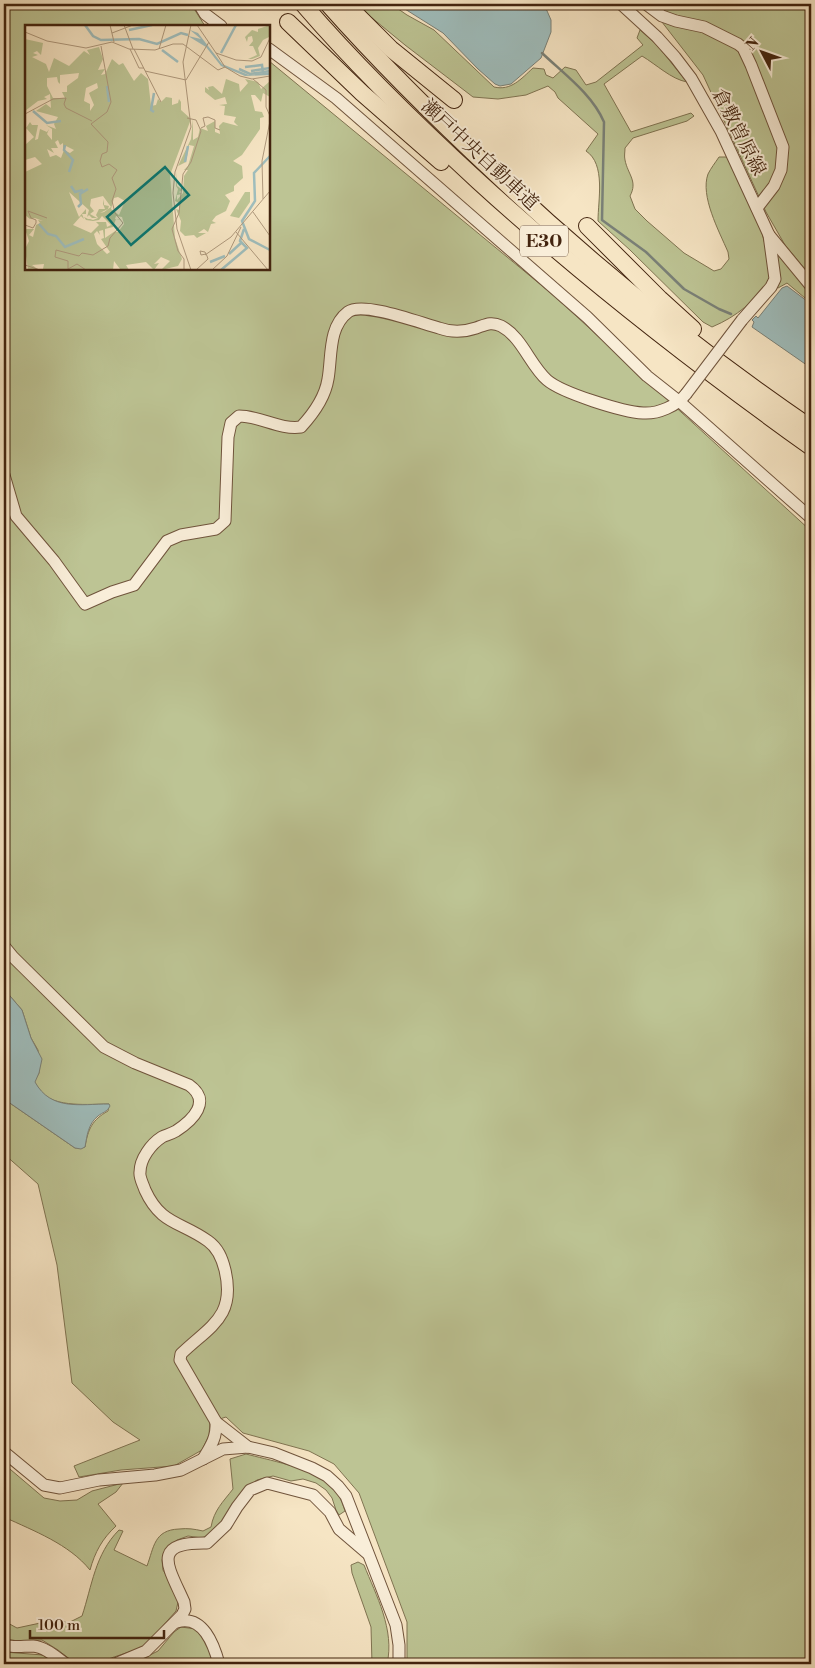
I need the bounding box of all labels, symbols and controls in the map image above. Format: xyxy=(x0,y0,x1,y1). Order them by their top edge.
inset map xyxy=(25,25,270,270)
north arrow xyxy=(738,28,788,78)
text: N xyxy=(743,34,763,54)
street label: 倉敷曽原線 xyxy=(707,84,771,180)
street label: 瀬戸中央自動車道 xyxy=(416,94,544,216)
road number: E30 xyxy=(520,226,568,256)
scale bar xyxy=(30,1608,164,1640)
text: 100 m xyxy=(38,1616,80,1635)

